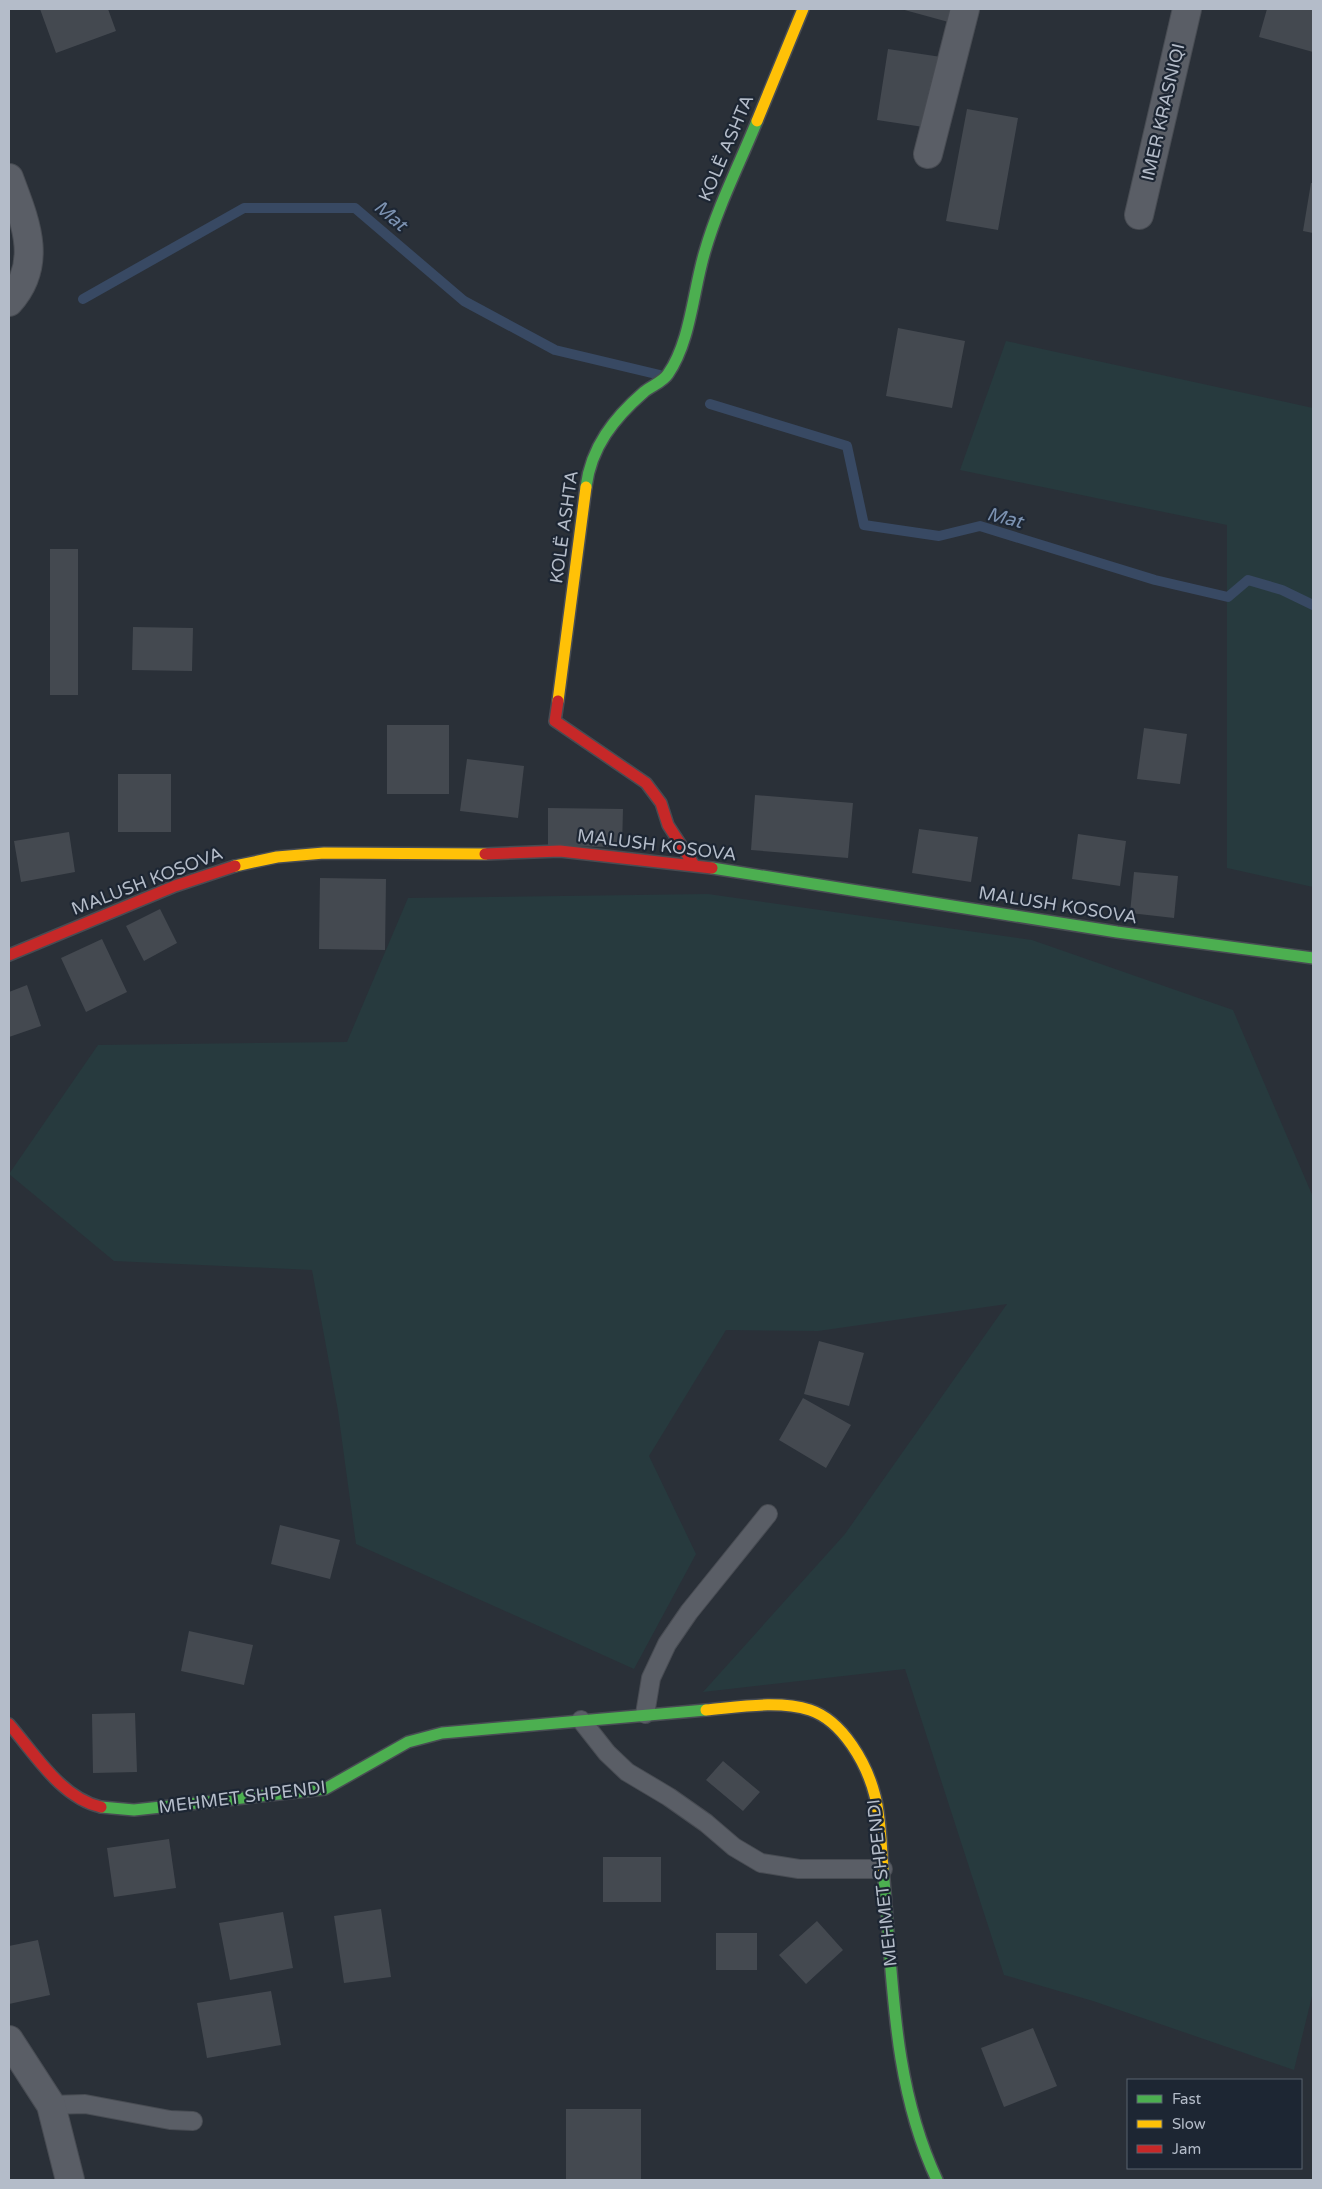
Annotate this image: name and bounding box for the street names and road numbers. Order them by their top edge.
street label: IMER KRASNIQI [1137,41,1189,183]
street label: KOLË ASHTA [694,91,758,205]
street label: KOLË ASHTA [545,469,583,585]
street label: MALUSH KOSOVA [576,824,738,866]
street label: MALUSH KOSOVA [68,842,226,920]
street label: MALUSH KOSOVA [977,882,1139,928]
street label: MEHMET SHPENDI [157,1776,327,1818]
street label: MEHMET SHPENDI [862,1798,902,1968]

